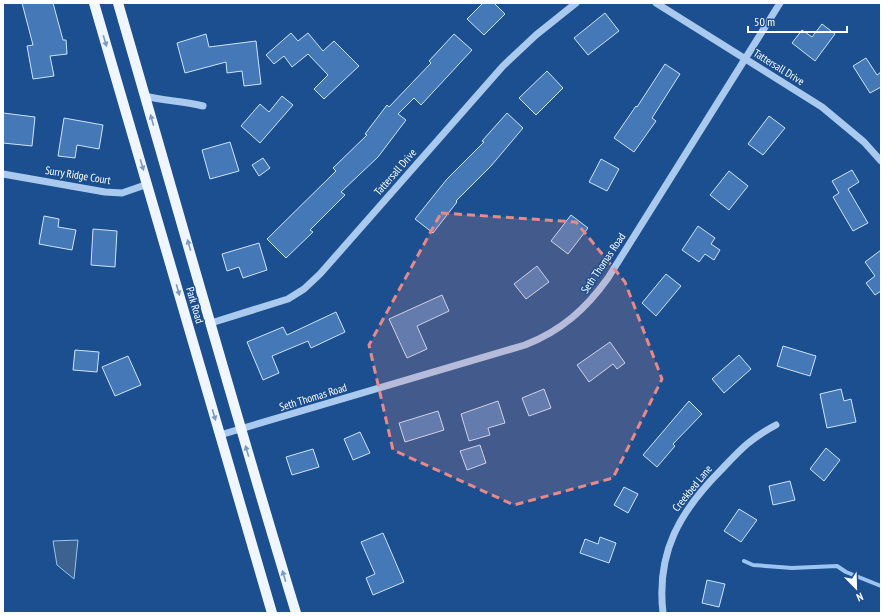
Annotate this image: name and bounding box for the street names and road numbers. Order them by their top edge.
street label: Tattersall Drive [751,46,807,88]
street label: Tattersall Drive [371,145,419,198]
street label: Surry Ridge Court [44,163,112,187]
street label: Seth Thomas Road [578,230,629,296]
street label: Park Road [183,285,207,325]
street label: Seth Thomas Road [277,380,349,414]
street label: Creekbed Lane [669,462,715,514]

